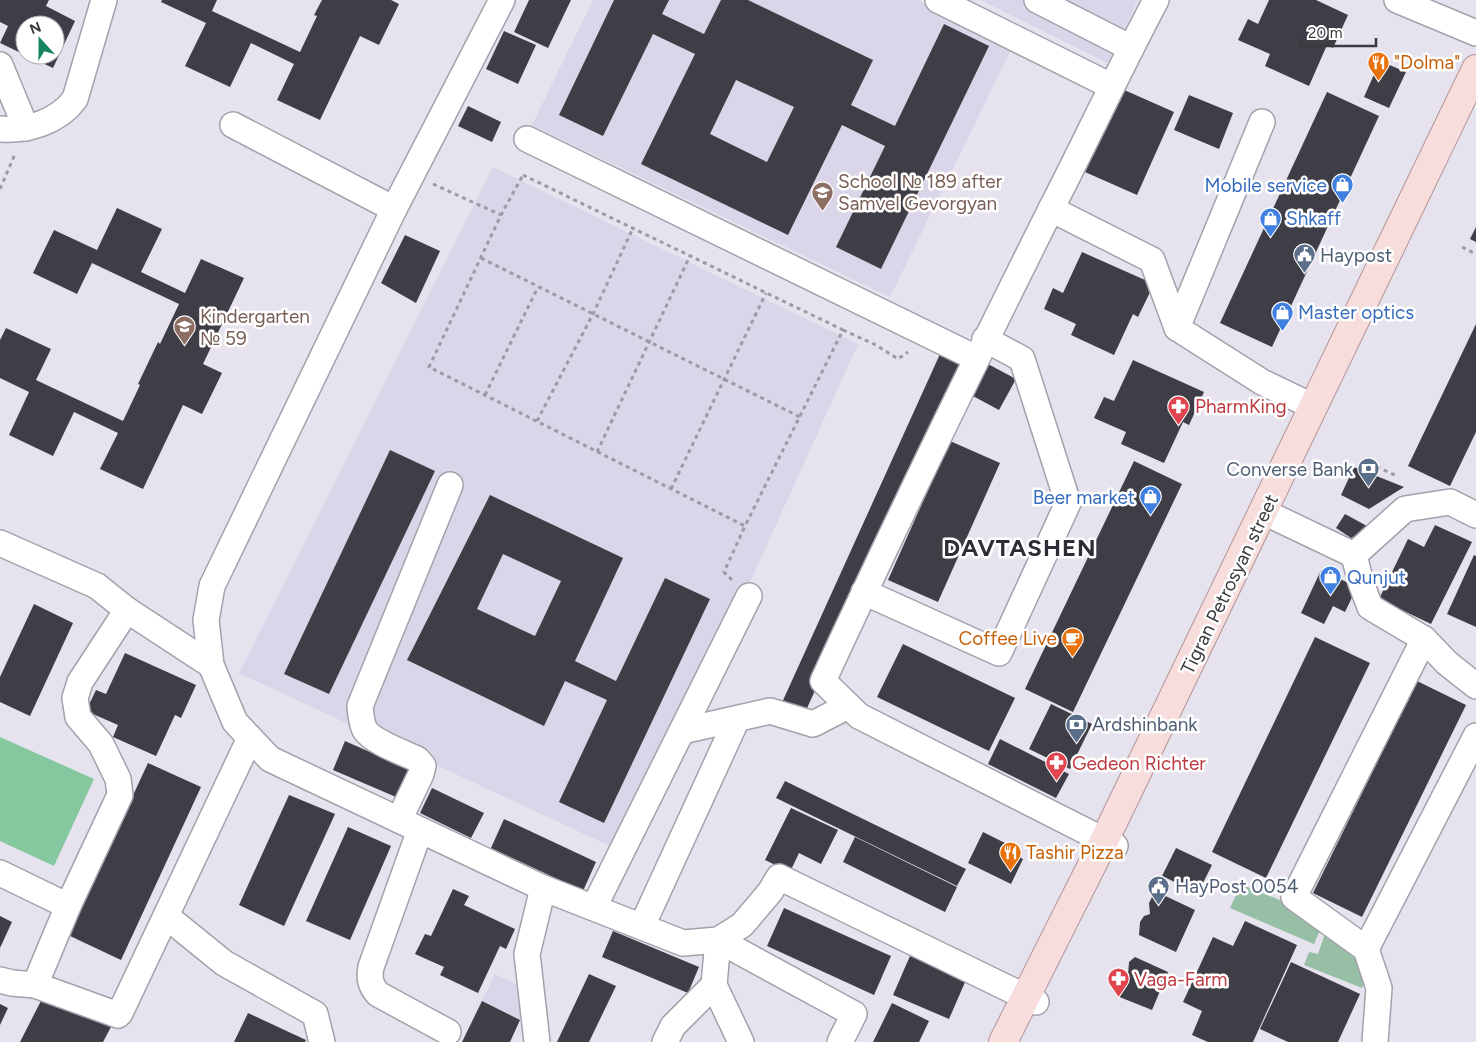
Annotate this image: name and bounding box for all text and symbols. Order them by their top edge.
north arrow [15,15,65,65]
scale bar [1301,15,1376,47]
text: N [27,18,44,38]
text: 20 m [1308,24,1342,42]
restaurant icon: "Dolma" [1366,50,1390,81]
place label: "Dolma" [1394,51,1460,74]
place label: School № 189 after Samvel Gevorgyan [838,170,1003,215]
shop icon: Mobile service [1331,173,1355,204]
place label: Mobile service [1205,174,1327,197]
school or university icon: School № 189 after Samvel Gevorgyan [810,180,834,211]
shop icon: Shkaff [1258,206,1282,237]
place label: Shkaff [1286,207,1341,230]
public building icon: Haypost [1292,243,1316,274]
place label: Haypost [1320,244,1392,267]
shop icon: Master optics [1270,300,1294,331]
place label: Master optics [1298,301,1414,324]
place label: Kindergarten № 59 [200,305,310,350]
school or university icon: Kindergarten № 59 [172,315,196,346]
pharmacy icon: PharmKing [1167,394,1191,425]
place label: PharmKing [1195,395,1287,418]
bank icon: Converse Bank [1357,457,1381,488]
place label: Converse Bank [1226,458,1354,481]
shop icon: Beer market [1139,485,1163,516]
place label: Beer market [1033,486,1135,509]
street label: Tigran Petrosyan street [1176,491,1283,678]
district label: DAVTASHEN [943,533,1097,562]
shop icon: Qunjut [1319,565,1343,596]
place label: Qunjut [1347,566,1406,589]
cafe icon: Coffee Live [1061,626,1085,657]
place label: Coffee Live [959,627,1057,650]
bank icon: Ardshinbank [1064,712,1088,743]
place label: Ardshinbank [1092,713,1198,736]
pharmacy icon: Gedeon Richter [1044,751,1068,782]
place label: Gedeon Richter [1072,752,1206,775]
restaurant icon: Tashir Pizza [998,840,1022,871]
place label: Tashir Pizza [1026,841,1124,864]
public building icon: HayPost 0054 [1147,874,1171,905]
place label: HayPost 0054 [1175,875,1299,898]
pharmacy icon: Vaga-Farm [1106,967,1130,998]
place label: Vaga-Farm [1134,968,1227,991]

